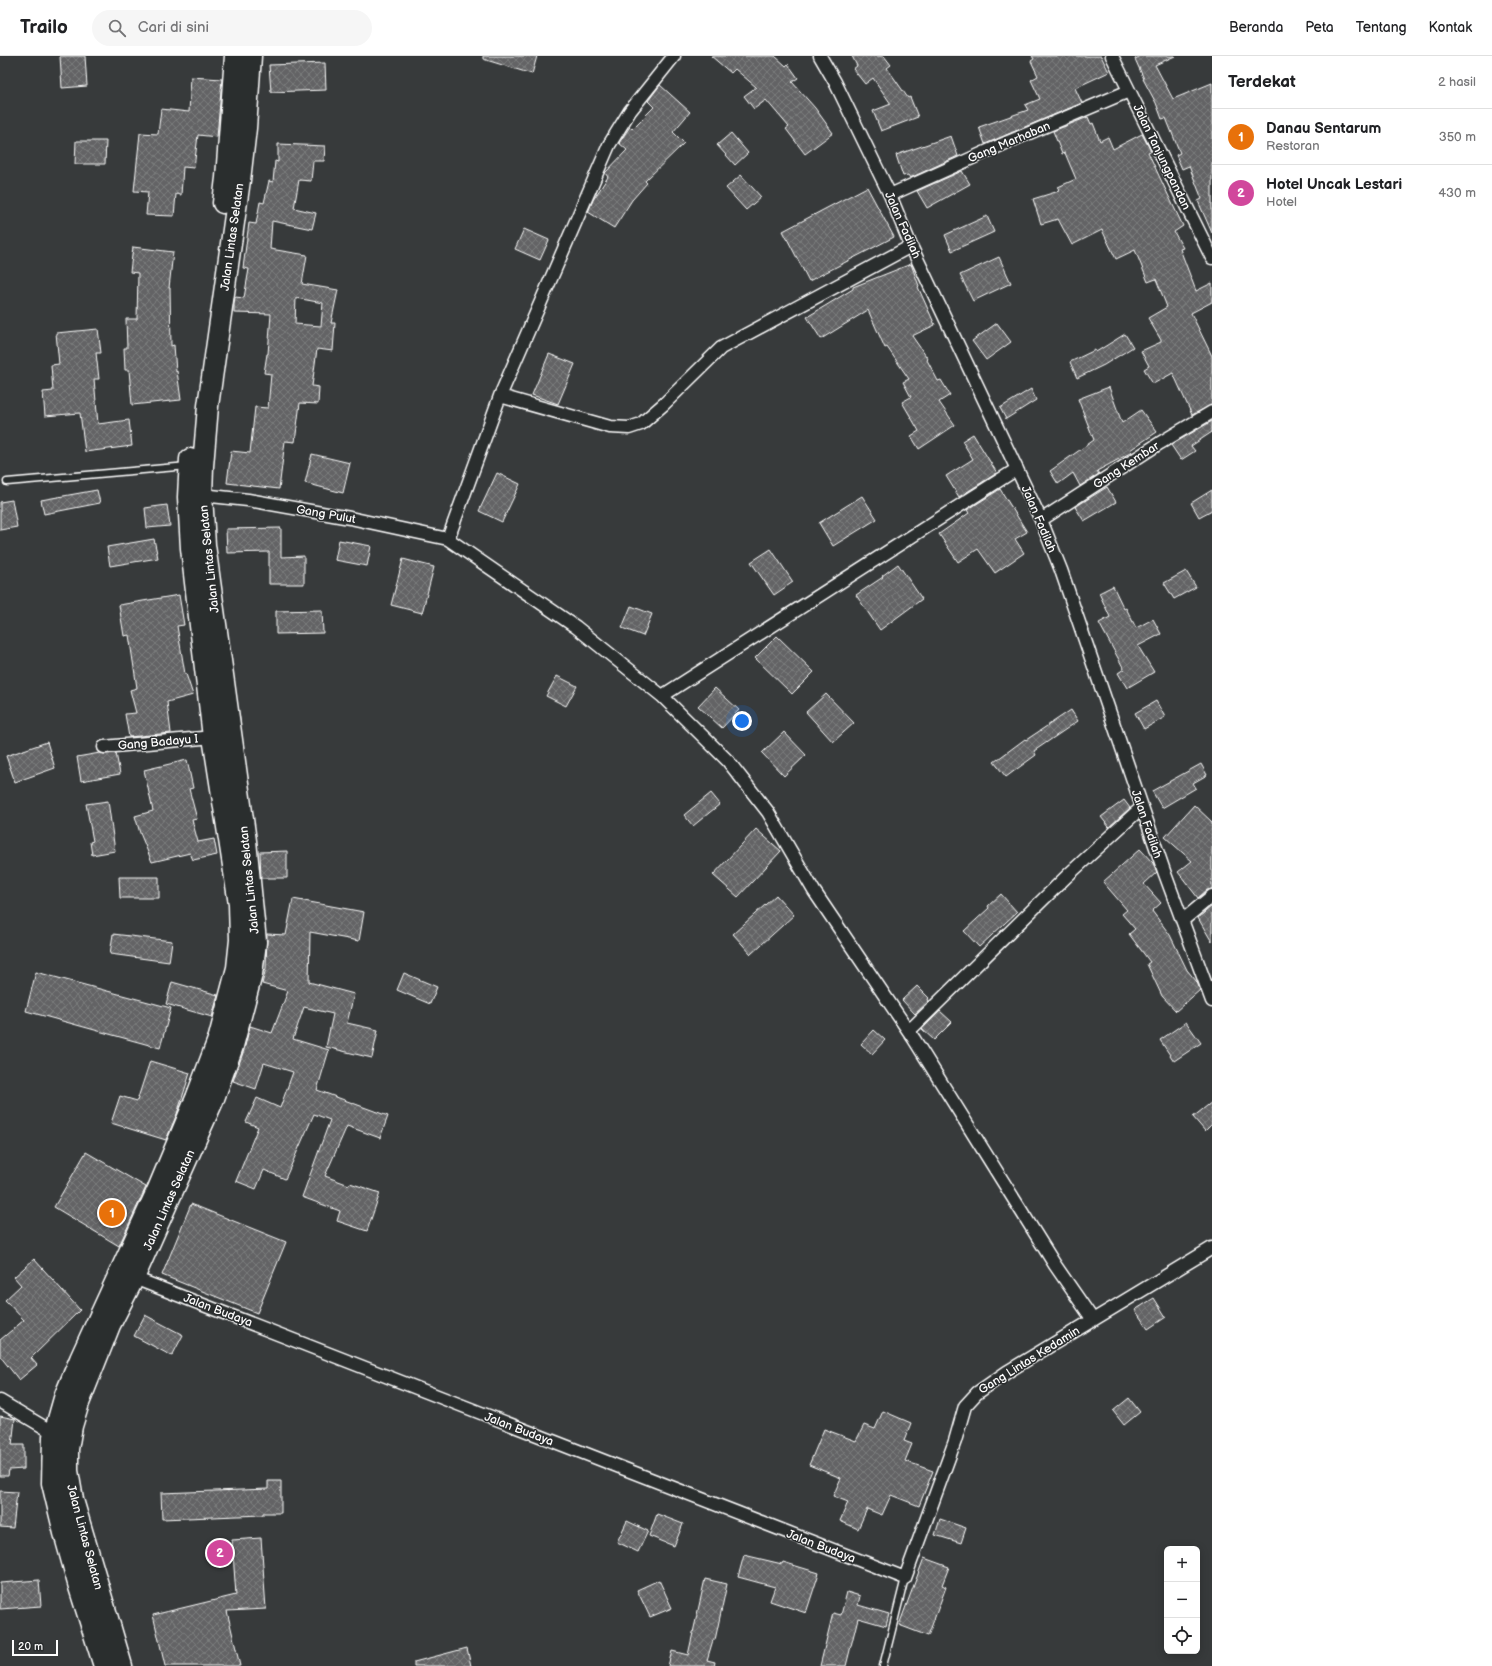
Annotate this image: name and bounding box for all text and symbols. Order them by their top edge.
search box [92,10,372,46]
text: Trailo [20,16,68,39]
icon: search [106,17,128,39]
text: Cari di sini [138,18,209,37]
text: Beranda [1229,19,1283,36]
text: Peta [1305,19,1334,36]
text: Tentang [1356,19,1407,36]
text: Kontak [1429,19,1472,36]
text: Terdekat [1228,72,1296,92]
text: 2 hasil [1438,74,1476,90]
street label: Jalan Tanjungpandan [1129,102,1194,213]
street label: Gang Marhaban [966,118,1053,167]
text: Danau Sentarum [1266,119,1381,138]
text: 1 [1238,129,1244,145]
text: 350 m [1439,129,1476,145]
text: Restoran [1266,138,1320,154]
text: Hotel Uncak Lestari [1266,175,1402,194]
street label: Jalan Lintas Selatan [218,182,247,292]
text: 2 [1237,185,1245,201]
text: 430 m [1438,185,1476,201]
street label: Jalan Fadilah [881,189,924,261]
text: Hotel [1266,194,1297,210]
street label: Gang Kembar [1091,438,1163,492]
street label: Jalan Fadilah [1018,483,1060,555]
street label: Gang Pulut [295,502,357,527]
street label: Jalan Lintas Selatan [196,504,223,614]
your location [732,711,752,731]
street label: Gang Badayu I [117,731,199,753]
street label: Jalan Fadilah [1128,788,1165,861]
street label: Jalan Lintas Selatan [236,825,263,935]
street label: Jalan Lintas Selatan [141,1147,198,1253]
pin: 1 [99,1198,125,1228]
street label: Jalan Budaya [181,1290,255,1331]
street label: Gang Lintas Kedamin [976,1323,1083,1398]
street label: Jalan Budaya [482,1409,556,1450]
street label: Jalan Lintas Selatan [63,1483,106,1592]
street label: Jalan Budaya [784,1526,858,1567]
pin: 2 [207,1538,233,1568]
map controls [1164,1546,1200,1654]
button: + [1164,1546,1200,1582]
button: − [1164,1582,1200,1618]
button: locate [1164,1618,1200,1654]
scale bar [12,1638,58,1657]
text: 20 m [18,1640,43,1653]

